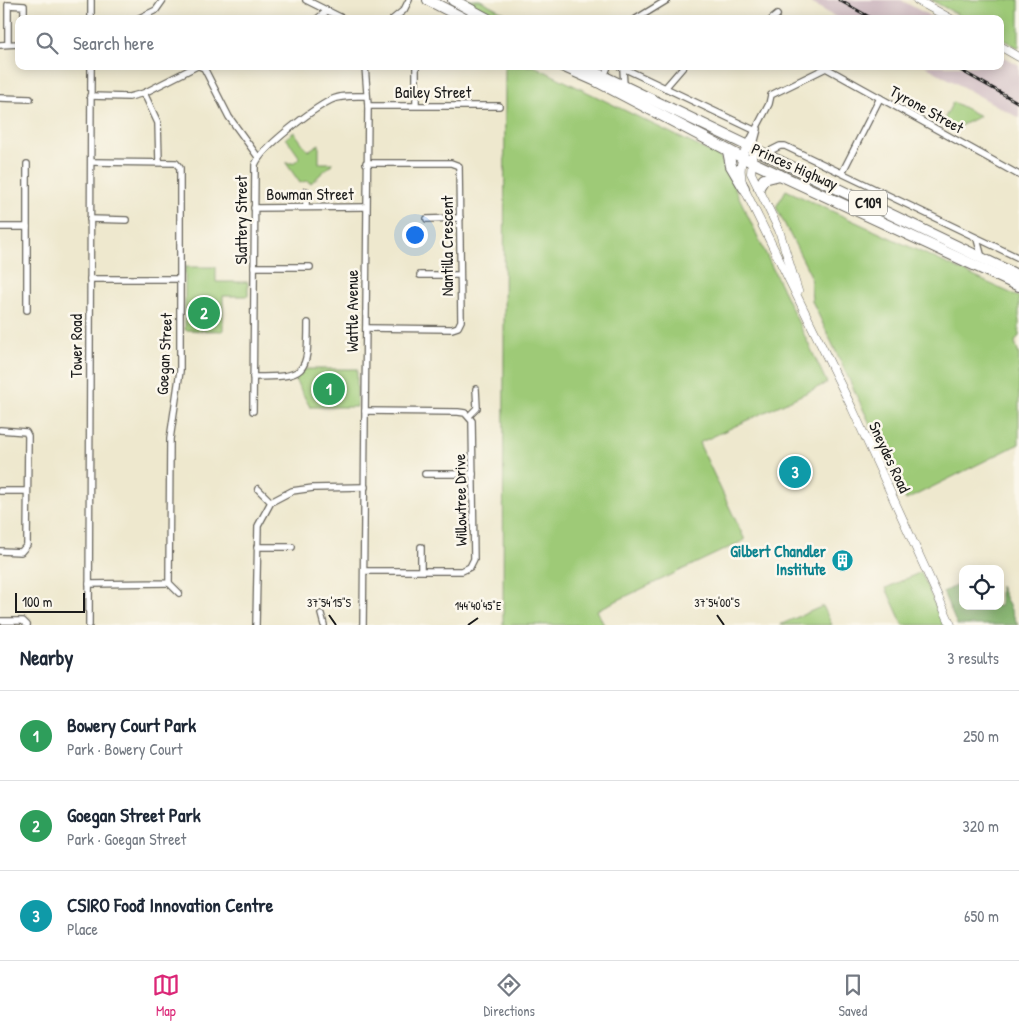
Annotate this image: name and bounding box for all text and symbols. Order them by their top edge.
search box [15,15,1004,70]
icon: search [33,29,61,57]
text: Search here [73,30,154,56]
street label: Tyrone Street [886,80,968,139]
street label: Bailey Street [395,81,472,103]
street label: Princes Highway [748,137,842,195]
street label: Slattery Street [230,175,252,265]
street label: Bowman Street [266,183,354,205]
road number: C109 [849,190,887,216]
street label: Nantilla Crescent [436,195,458,296]
your location [402,222,428,248]
street label: Wattle Avenue [341,269,363,352]
pin: 2 [188,294,220,332]
street label: Goegan Street [151,312,177,396]
street label: Tower Road [65,314,87,378]
pin: 1 [313,370,345,408]
street label: Sneydes Road [864,418,916,496]
street label: Willowtree Drive [448,453,472,546]
pin: 3 [779,453,811,491]
place label: Gilbert Chandler Institute [730,540,827,580]
building icon: Gilbert Chandler Institute [830,548,854,572]
map controls [959,565,1004,610]
button: locate [959,565,1004,610]
scale bar [15,590,85,613]
text: 100 m [22,592,52,611]
text: 37°54'15"S [307,594,352,611]
text: 37°54'00"S [694,594,740,611]
text: 144°40'45"E [455,597,502,614]
text: Nearby [20,643,73,672]
text: 3 results [947,647,999,669]
text: Bowery Court Park [67,712,196,738]
text: 1 [33,725,39,747]
text: 250 m [963,725,999,747]
text: Park · Bowery Court [67,738,183,760]
text: Goegan Street Park [67,802,201,828]
text: 2 [32,815,40,837]
text: 320 m [963,815,999,837]
text: Park · Goegan Street [67,828,186,850]
text: CSIRO Foođ Innovation Centre [67,892,273,918]
text: 3 [32,905,40,927]
text: 650 m [964,905,999,927]
text: Place [67,918,98,940]
tab: Map [152,971,180,1020]
tab: Directions [483,971,535,1020]
tab: Saved [839,971,867,1020]

